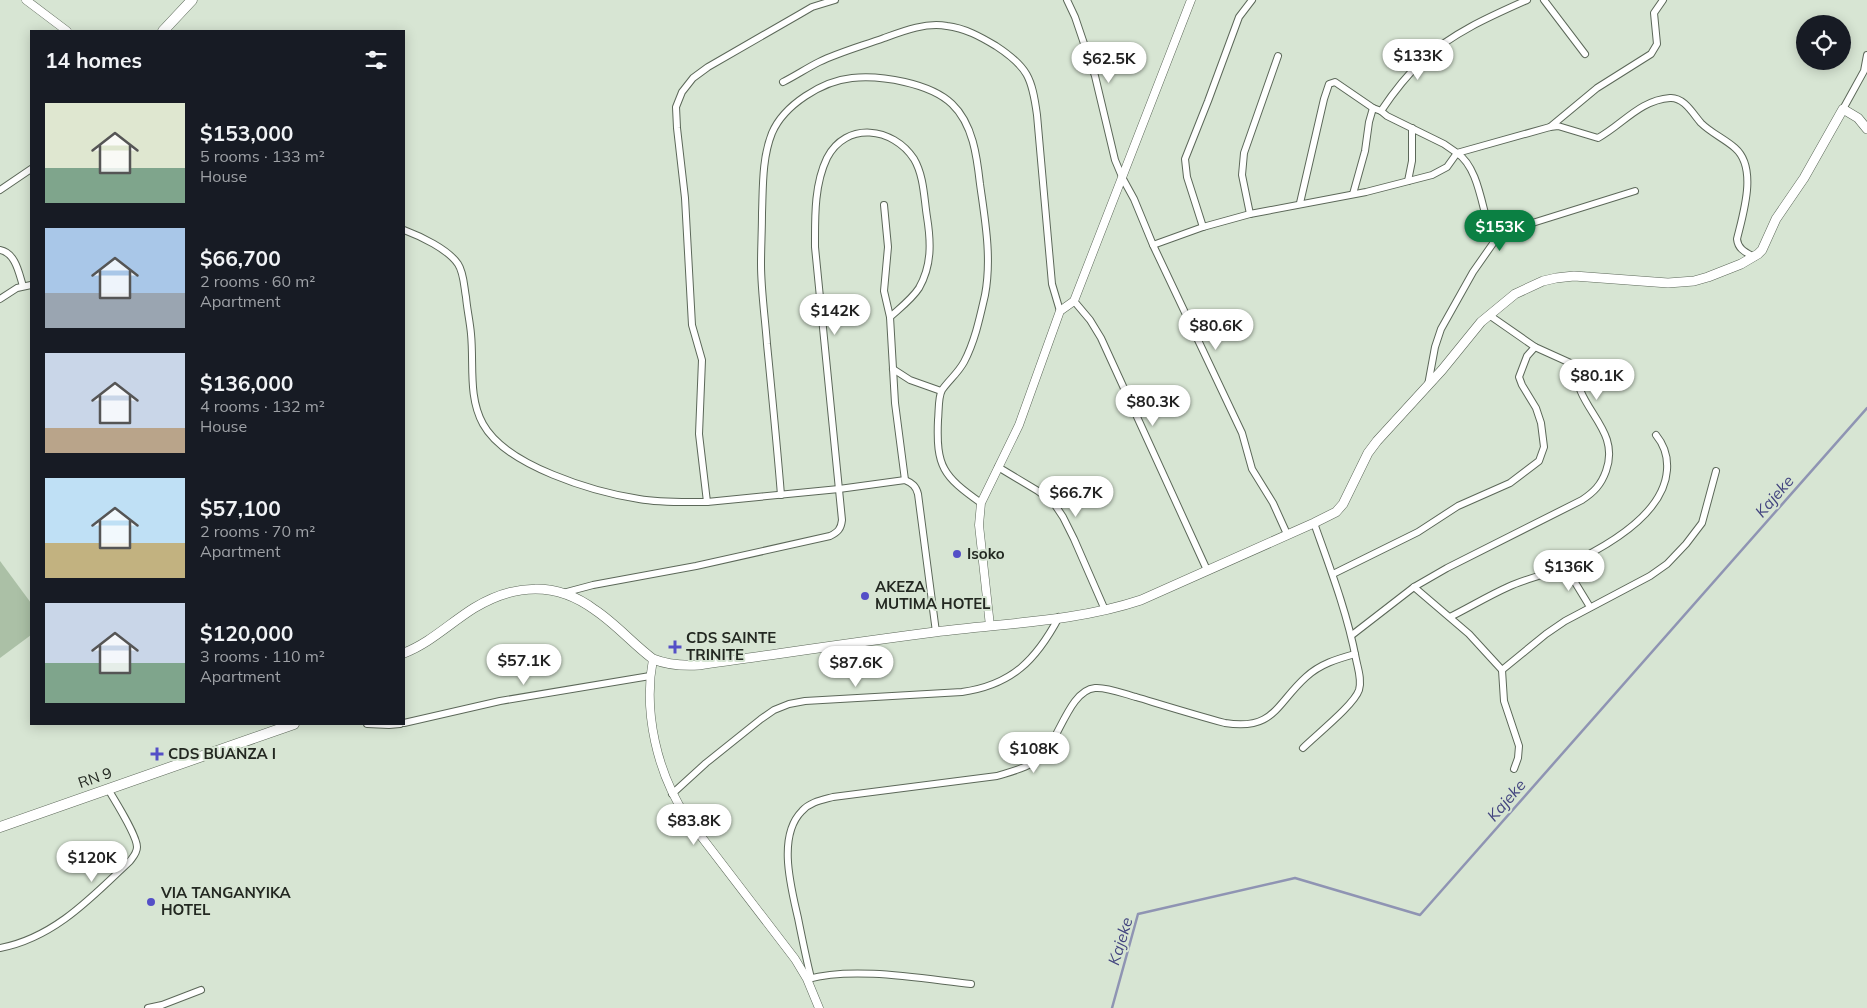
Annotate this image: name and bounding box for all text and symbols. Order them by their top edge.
map controls [1796,15,1851,70]
button: locate [1796,15,1851,70]
pin: $133K [1383,38,1453,81]
pin: $62.5K [1068,42,1150,84]
text: $133K [1393,45,1443,65]
icon: filters [362,46,390,74]
text: 14 homes [45,47,142,73]
text: $62.5K [1082,48,1136,68]
text: $153,000 [200,120,293,146]
icon: home [85,123,145,183]
text: 5 rooms · 133 m² [200,146,325,166]
text: House [200,166,247,186]
pin: $153K [1465,210,1535,252]
text: $153K [1475,216,1525,236]
text: $66,700 [200,245,281,271]
icon: home [85,248,145,308]
text: 2 rooms · 60 m² [200,271,315,291]
text: Apartment [200,291,281,311]
pin: $142K [800,294,870,336]
text: $142K [810,300,860,320]
pin: $80.6K [1175,308,1257,351]
text: $80.6K [1189,315,1243,335]
pin: $80.1K [1556,358,1638,401]
text: $80.1K [1570,365,1624,385]
text: $136,000 [200,370,293,396]
icon: home [85,373,145,433]
pin: $80.3K [1112,384,1194,427]
text: $80.3K [1126,391,1180,411]
text: 4 rooms · 132 m² [200,396,325,416]
text: House [200,416,247,436]
water label: Kajeke [1750,471,1798,521]
pin: $66.7K [1035,476,1117,518]
text: $66.7K [1049,482,1103,502]
text: $57,100 [200,495,281,521]
icon: home [85,498,145,558]
text: 2 rooms · 70 m² [200,521,315,541]
text: Apartment [200,541,281,561]
place label: Isoko [967,544,1005,563]
marker: Isoko [951,548,963,560]
pin: $136K [1534,550,1604,592]
text: $136K [1544,556,1594,576]
place label: AKEZA MUTIMA HOTEL [875,577,991,613]
marker: AKEZA MUTIMA HOTEL [859,590,871,602]
text: $120,000 [200,620,293,646]
icon: home [85,623,145,683]
place label: CDS SAINTE TRINITE [686,628,776,664]
marker: CDS SAINTE TRINITE [668,640,682,654]
pin: $57.1K [483,644,565,686]
text: 3 rooms · 110 m² [200,646,325,666]
pin: $87.6K [815,646,897,688]
text: $57.1K [497,650,551,670]
text: $87.6K [829,652,883,672]
text: Apartment [200,666,281,686]
pin: $108K [999,732,1069,774]
text: $108K [1009,738,1059,758]
place label: CDS BUANZA I [168,744,276,763]
marker: CDS BUANZA I [150,747,164,761]
street label: RN 9 [75,763,114,792]
water label: Kajeke [1482,775,1530,825]
pin: $83.8K [653,804,735,846]
text: $83.8K [667,810,721,830]
pin: $120K [57,840,127,883]
text: $120K [67,847,117,867]
place label: VIA TANGANYIKA HOTEL [160,883,292,919]
marker: VIA TANGANYIKA HOTEL [145,896,157,908]
water label: Kajeke [1103,914,1137,967]

